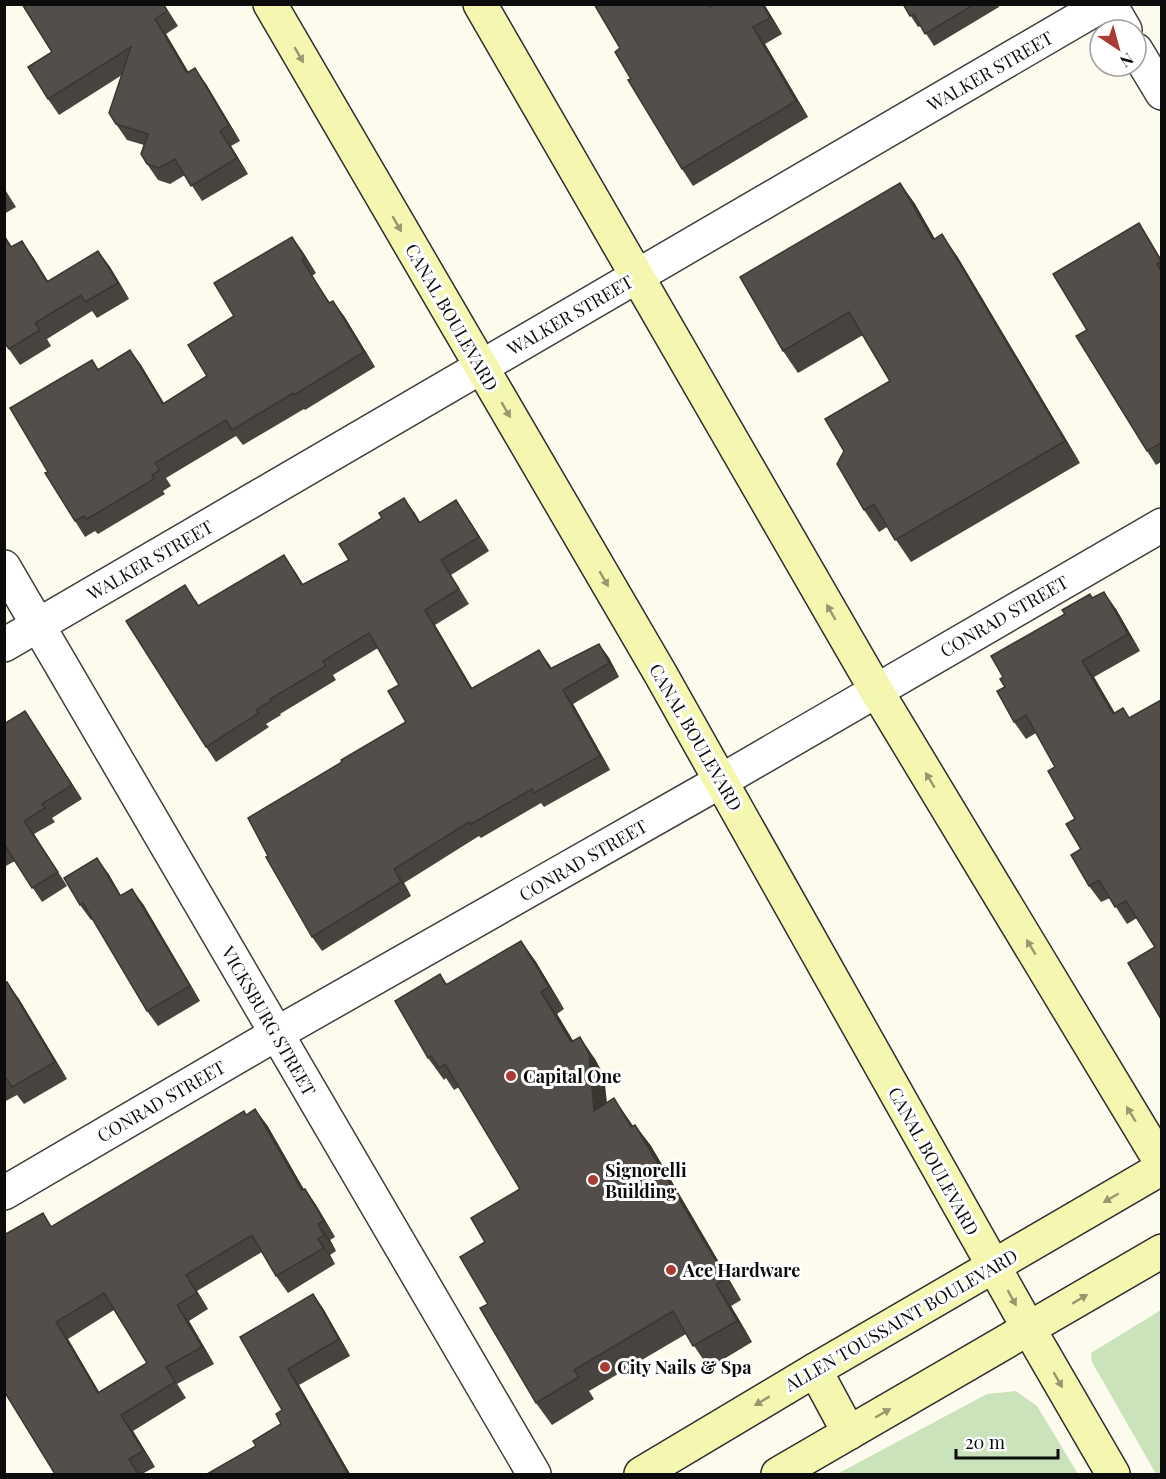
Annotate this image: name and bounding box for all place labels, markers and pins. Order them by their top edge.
place label: Capital One [523,1064,621,1088]
marker: Capital One [504,1069,518,1083]
place label: Signorelli Building [605,1158,687,1203]
marker: Signorelli Building [586,1173,600,1187]
place label: Ace Hardware [682,1258,800,1282]
marker: Ace Hardware [664,1263,678,1277]
place label: City Nails & Spa [617,1355,752,1379]
marker: City Nails & Spa [598,1360,612,1374]

